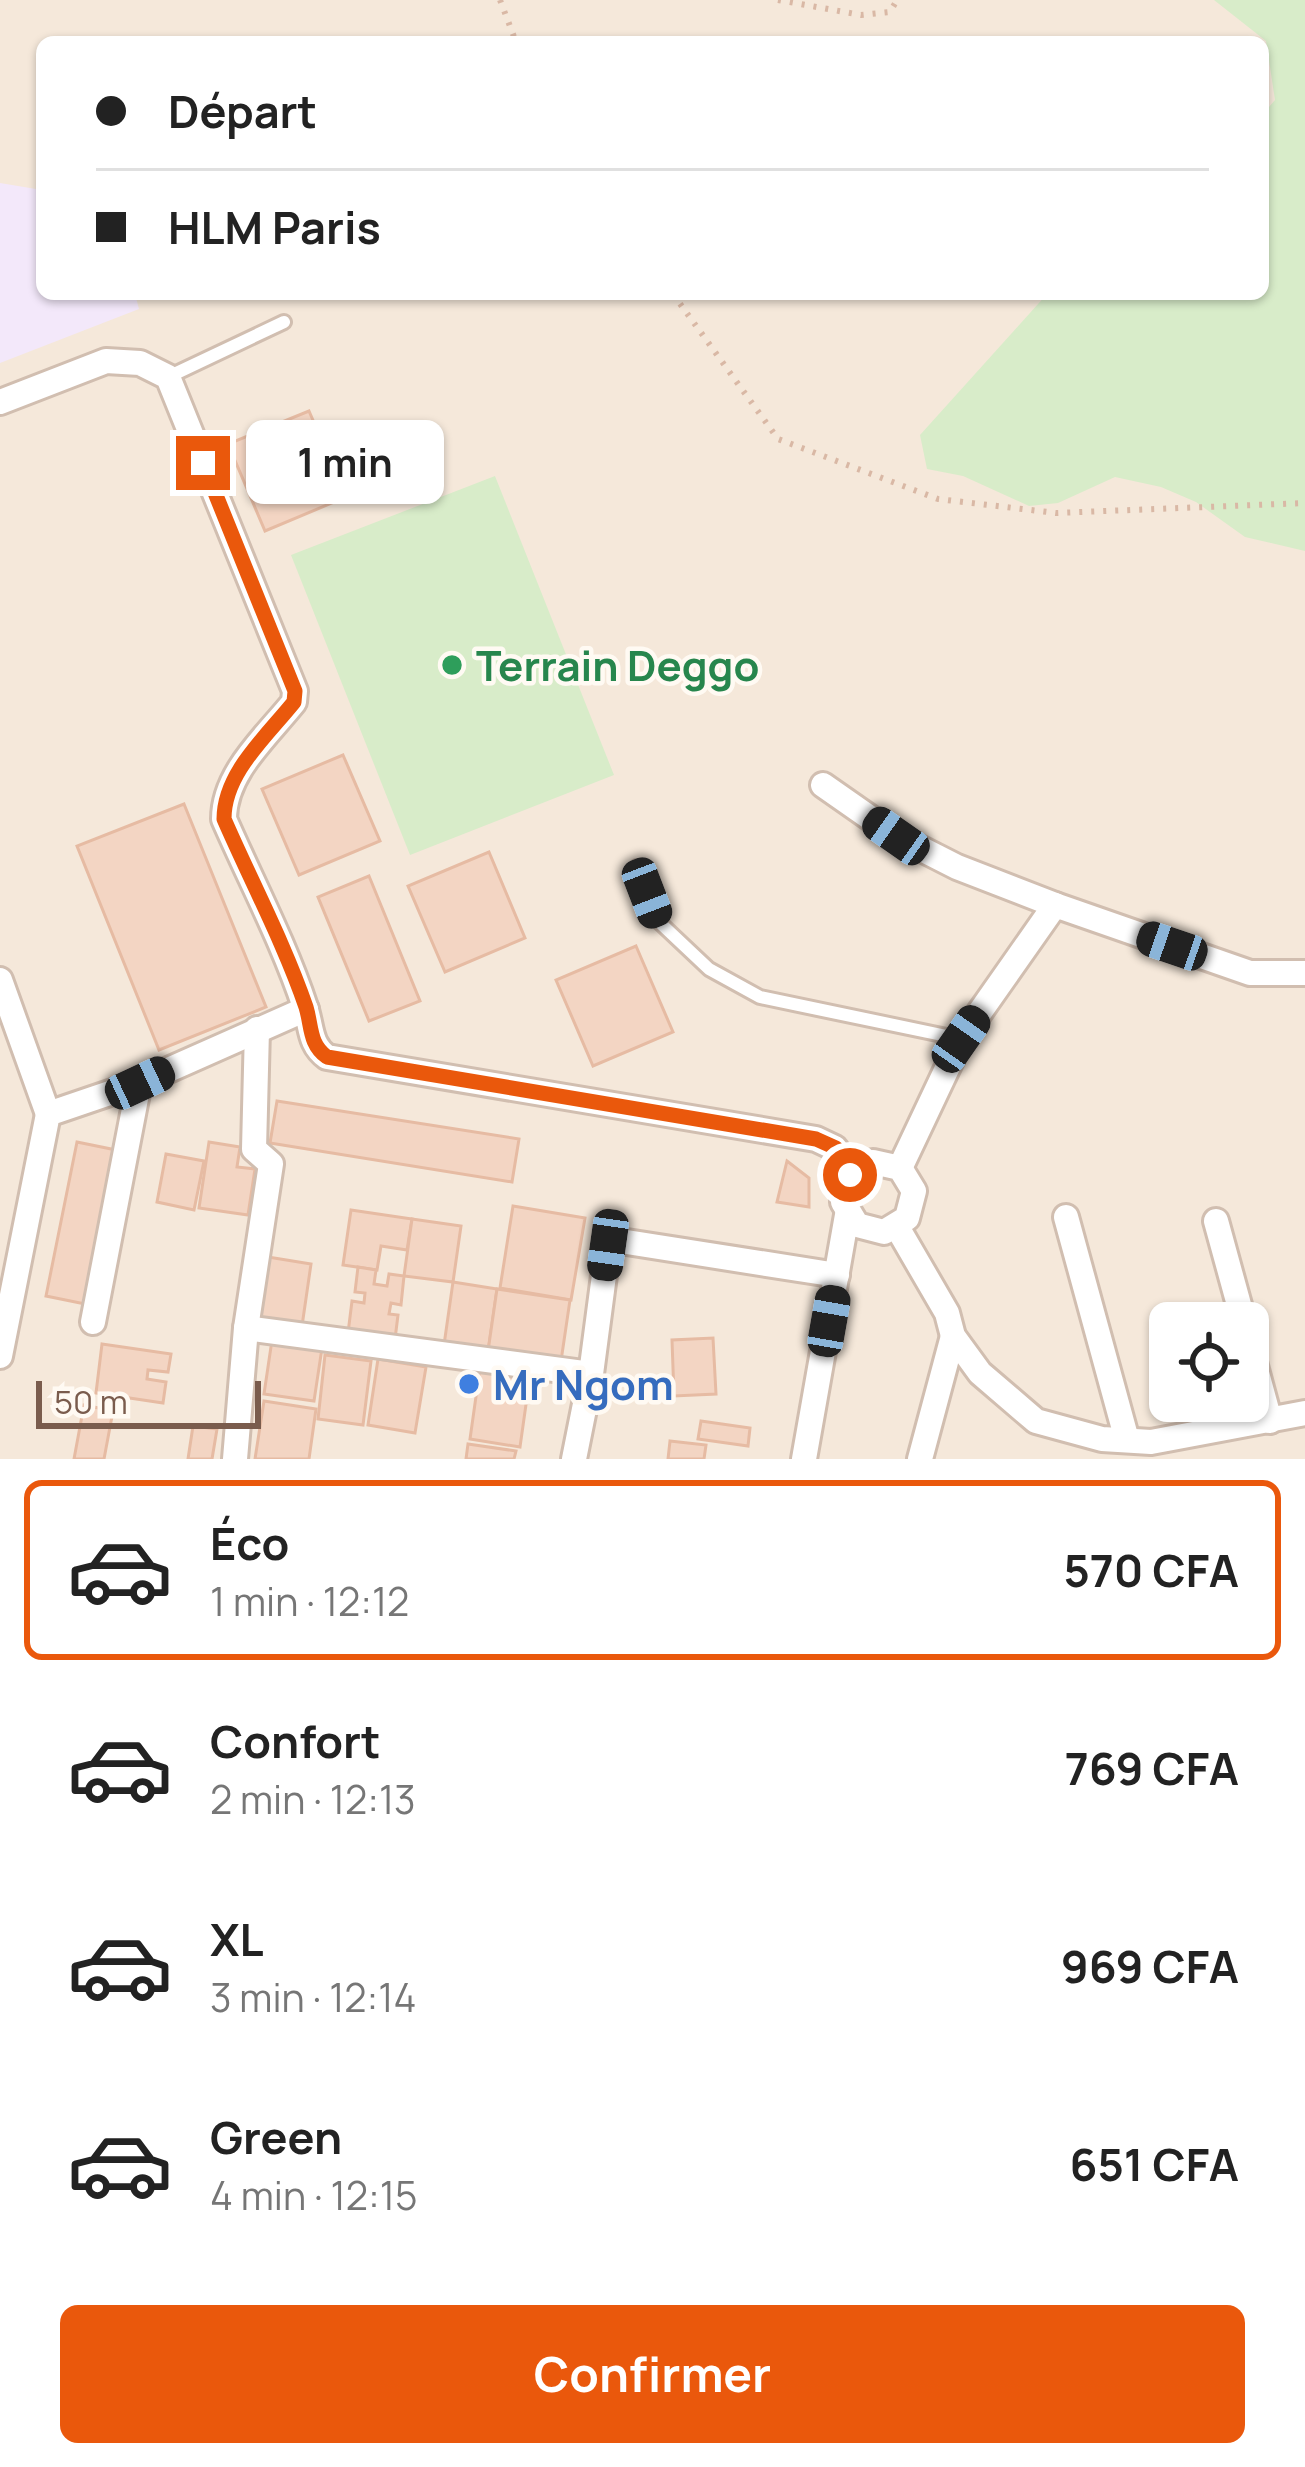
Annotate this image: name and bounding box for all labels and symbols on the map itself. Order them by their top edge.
callout: 1 min [245,421,443,505]
route end [176,436,230,490]
place label: Terrain Deggo [476,636,759,694]
marker: Terrain Deggo [439,652,465,678]
car [856,801,936,871]
car [617,853,677,933]
car [1132,917,1212,975]
car [926,999,996,1079]
car [100,1051,180,1115]
route start [823,1148,877,1202]
car [585,1207,631,1283]
car [805,1282,853,1360]
place label: Mr Ngom [493,1355,674,1413]
marker: Mr Ngom [456,1371,482,1397]
scale bar [36,1375,261,1428]

